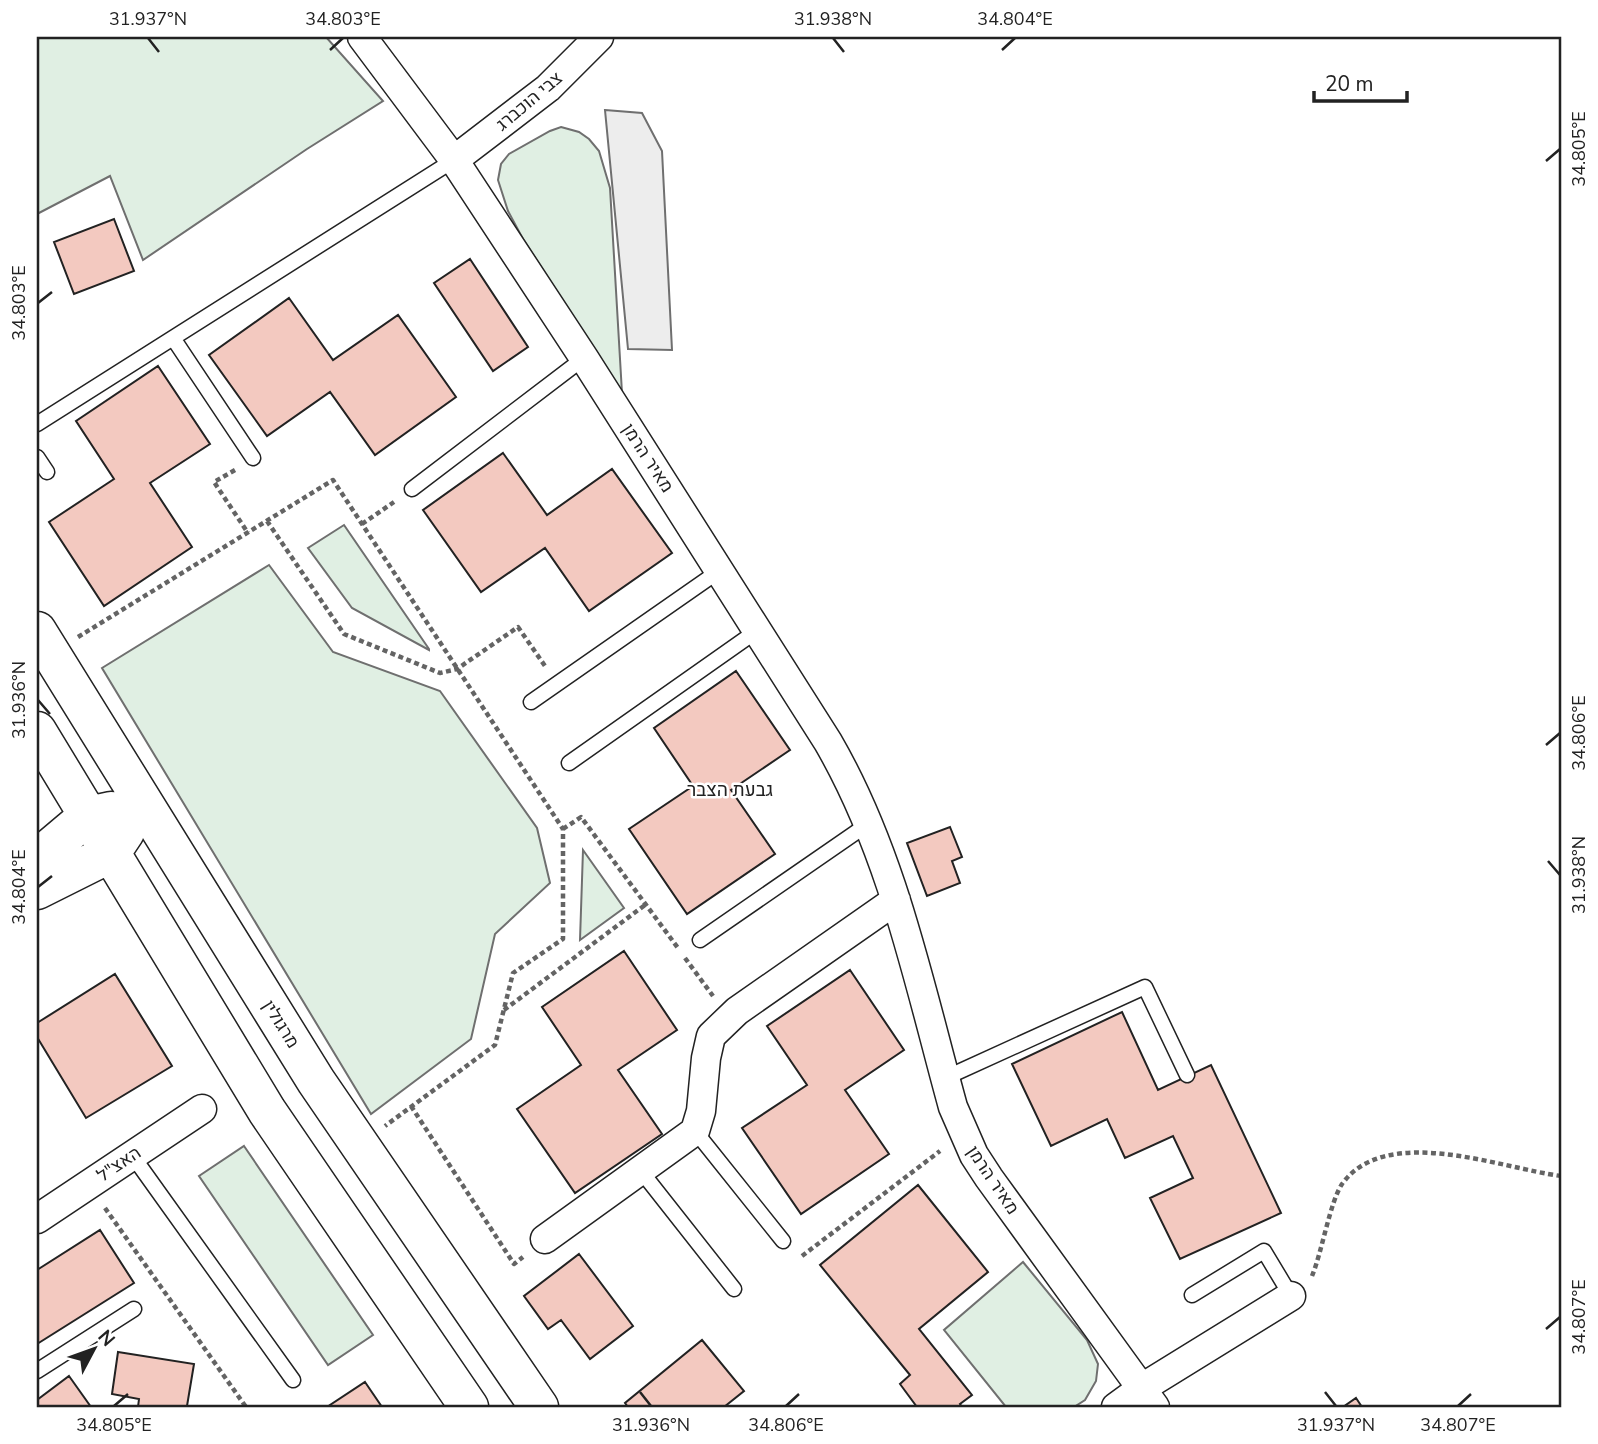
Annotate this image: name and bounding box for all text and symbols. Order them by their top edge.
text: 31.937°N [109,7,187,31]
text: 34.803°E [305,7,381,31]
text: 31.938°N [794,7,872,31]
text: 34.804°E [977,7,1053,31]
scale bar [1314,60,1407,104]
street label: צבי הוכברג [491,66,568,136]
text: 20 m [1325,70,1374,98]
text: 34.805°E [1567,111,1591,187]
text: 34.803°E [7,265,31,341]
street label: מאיר הרמן [617,419,679,497]
text: 31.936°N [7,661,31,739]
text: 34.806°E [1567,695,1591,771]
district label: גבעת הצבר [687,777,773,803]
text: 31.938°N [1567,836,1591,914]
text: 34.804°E [7,849,31,925]
street label: מרגולין [257,995,305,1053]
street label: האצ"ל [92,1141,146,1187]
street label: מאיר הרמן [961,1141,1025,1219]
text: 34.807°E [1567,1279,1591,1355]
north arrow [60,1314,130,1384]
text: N [92,1325,121,1352]
text: 34.805°E [76,1413,152,1437]
text: 31.936°N [612,1413,690,1437]
text: 34.806°E [748,1413,824,1437]
text: 31.937°N [1297,1413,1375,1437]
text: 34.807°E [1420,1413,1496,1437]

